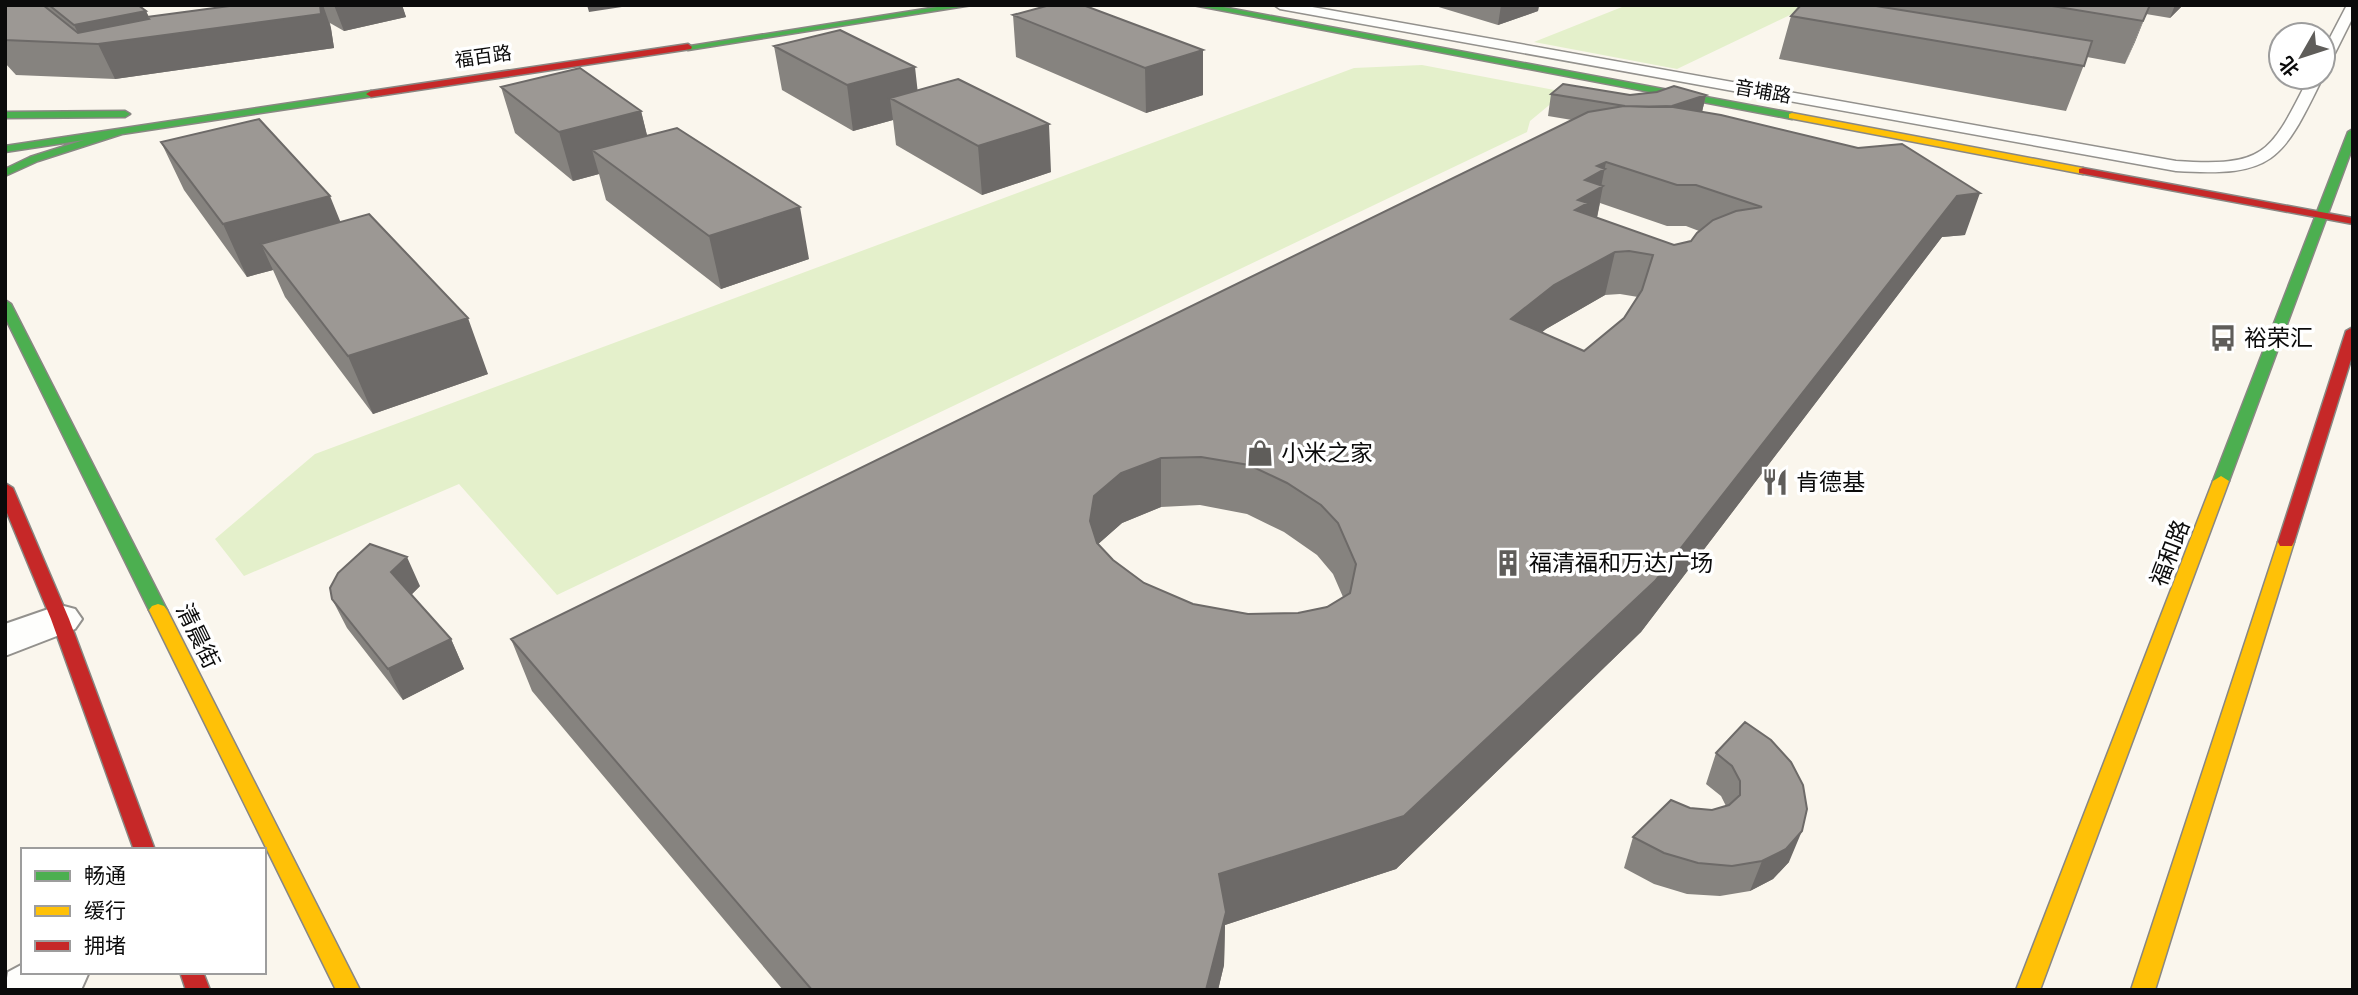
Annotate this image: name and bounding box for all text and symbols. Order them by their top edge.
north arrow [2267,21,2337,91]
street label: 福百路 [453,39,513,73]
text: 北 [2273,51,2305,82]
street label: 音埔路 [1733,73,1793,109]
place label: 裕荣汇 [2244,322,2313,354]
bus stop icon: 裕荣汇 [2208,323,2238,353]
place label: 小米之家 [1281,437,1373,469]
shop icon: 小米之家 [1245,438,1275,468]
place label: 肯德基 [1796,466,1865,498]
restaurant icon: 肯德基 [1760,467,1790,497]
street label: 福和路 [2143,515,2197,591]
place label: 福清福和万达广场 [1529,547,1713,579]
building icon: 福清福和万达广场 [1493,548,1523,578]
street label: 清晨街 [168,598,228,674]
legend [21,848,266,974]
text: 畅通 [84,861,126,890]
text: 缓行 [84,896,126,925]
text: 拥堵 [84,931,126,960]

